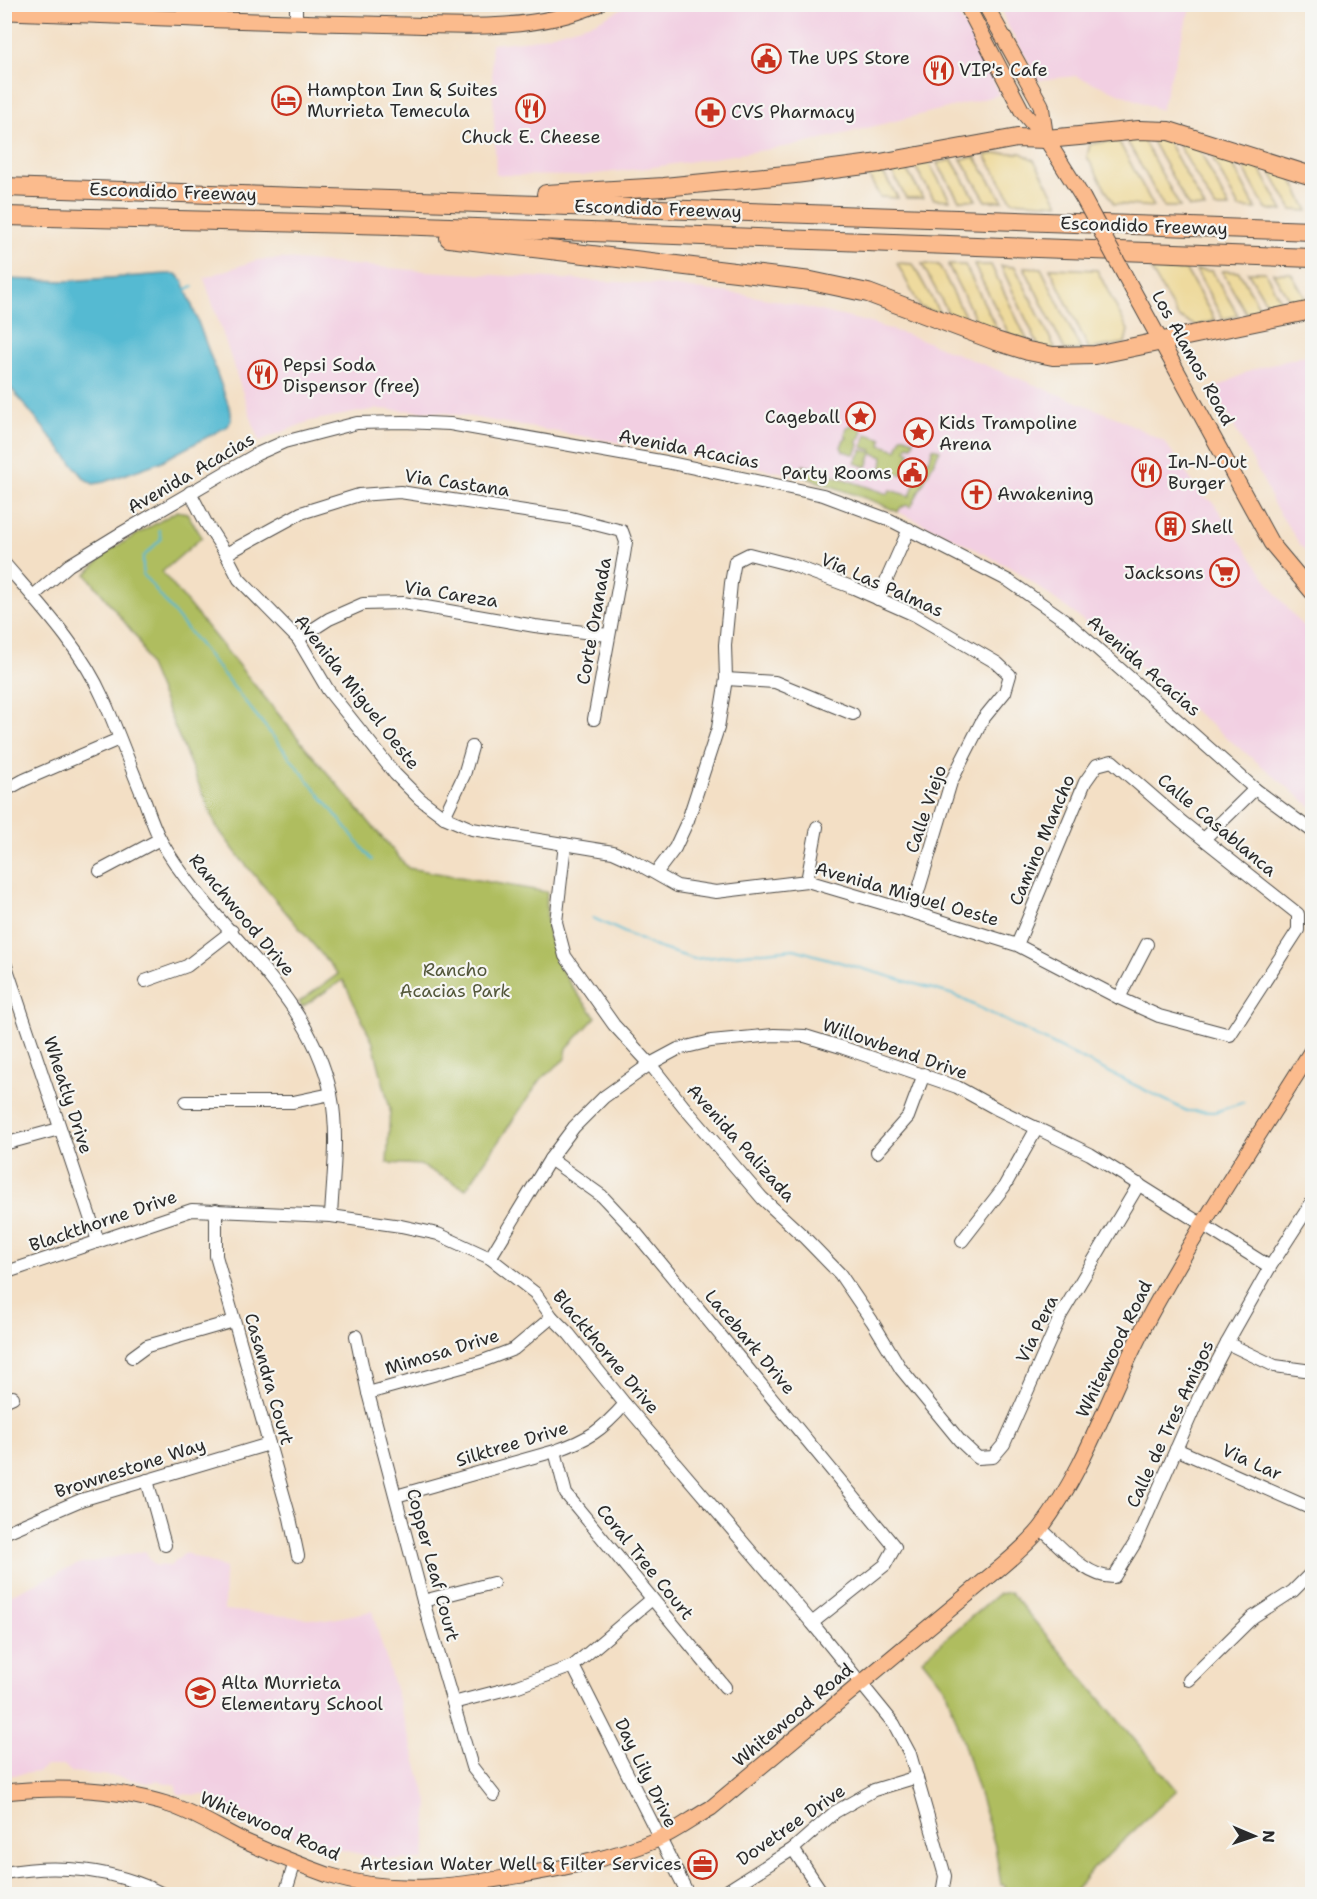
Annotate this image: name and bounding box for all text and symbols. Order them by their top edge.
public building icon: The UPS Store [751,42,783,74]
place label: The UPS Store [788,46,910,70]
restaurant icon: VIP's Cafe [922,54,954,86]
place label: VIP's Cafe [959,58,1048,82]
place label: Hampton Inn & Suites Murrieta Temecula [307,78,498,123]
hotel icon: Hampton Inn & Suites Murrieta Temecula [270,84,302,116]
restaurant icon: Chuck E. Cheese [515,92,547,124]
pharmacy icon: CVS Pharmacy [694,96,726,128]
place label: CVS Pharmacy [731,100,855,124]
place label: Chuck E. Cheese [461,125,601,149]
street label: Escondido Freeway [89,177,257,207]
street label: Escondido Freeway [574,194,742,224]
street label: Escondido Freeway [1060,211,1228,241]
street label: Los Alamos Road [1146,286,1240,430]
place label: Pepsi Soda Dispensor (free) [283,353,420,398]
restaurant icon: Pepsi Soda Dispensor (free) [246,359,278,391]
place icon: Cageball [845,401,877,433]
place label: Cageball [765,405,841,429]
place label: Kids Trampoline Arena [939,411,1077,456]
place icon: Kids Trampoline Arena [902,417,934,449]
street label: Avenida Acacias [616,424,762,474]
street label: Avenida Acacias [123,427,259,519]
place label: In-N-Out Burger [1168,450,1248,495]
restaurant icon: In-N-Out Burger [1131,456,1163,488]
public building icon: Party Rooms [897,457,929,489]
place label: Party Rooms [782,461,892,485]
street label: Via Castana [403,464,511,502]
church icon: Awakening [960,478,992,510]
place label: Awakening [997,482,1094,506]
building icon: Shell [1154,511,1186,543]
place label: Shell [1191,515,1233,539]
street label: Via Las Palmas [817,547,947,623]
street label: Corte Oranada [571,555,617,687]
supermarket icon: Jacksons [1209,557,1241,589]
place label: Jacksons [1124,561,1204,585]
street label: Via Careza [402,575,500,613]
street label: Avenida Miguel Oeste [289,610,425,774]
street label: Avenida Acacias [1082,610,1206,722]
street label: Calle Viejo [900,762,952,856]
street label: Calle Casablanca [1152,768,1282,882]
street label: Camino Mancho [1004,771,1080,909]
street label: Ranchwood Drive [184,849,300,981]
street label: Avenida Miguel Oeste [812,856,1002,932]
park label: Rancho Acacias Park [399,958,511,1003]
street label: Willowbend Drive [819,1013,971,1085]
street label: Wheatly Drive [38,1033,98,1157]
street label: Avenida Palizada [681,1079,801,1207]
street label: Blackthorne Drive [26,1184,180,1258]
street label: Whitewood Road [1070,1276,1158,1422]
street label: Blackthorne Drive [547,1285,665,1419]
street label: Lacebark Drive [699,1285,801,1399]
street label: Via Pera [1010,1291,1064,1367]
street label: Casandra Court [239,1310,299,1448]
street label: Mimosa Drive [382,1323,502,1381]
street label: Calle de Tres Amigos [1121,1336,1219,1512]
street label: Silktree Drive [453,1416,571,1472]
street label: Brownestone Way [52,1432,208,1504]
street label: Via Lar [1218,1438,1286,1486]
street label: Copper Leaf Court [401,1486,465,1644]
street label: Coral Tree Court [591,1499,699,1625]
street label: Whitewood Road [728,1658,858,1772]
place label: Alta Murrieta Elementary School [221,1671,384,1716]
school or university icon: Alta Murrieta Elementary School [184,1677,216,1709]
street label: Day Lily Drive [609,1714,683,1832]
street label: Dovetree Drive [732,1779,850,1871]
street label: Whitewood Road [196,1786,344,1866]
north arrow [1224,1806,1284,1866]
text: N [1258,1830,1279,1843]
office icon: Artesian Water Well & Filter Services [687,1848,719,1880]
place label: Artesian Water Well & Filter Services [360,1852,682,1876]

